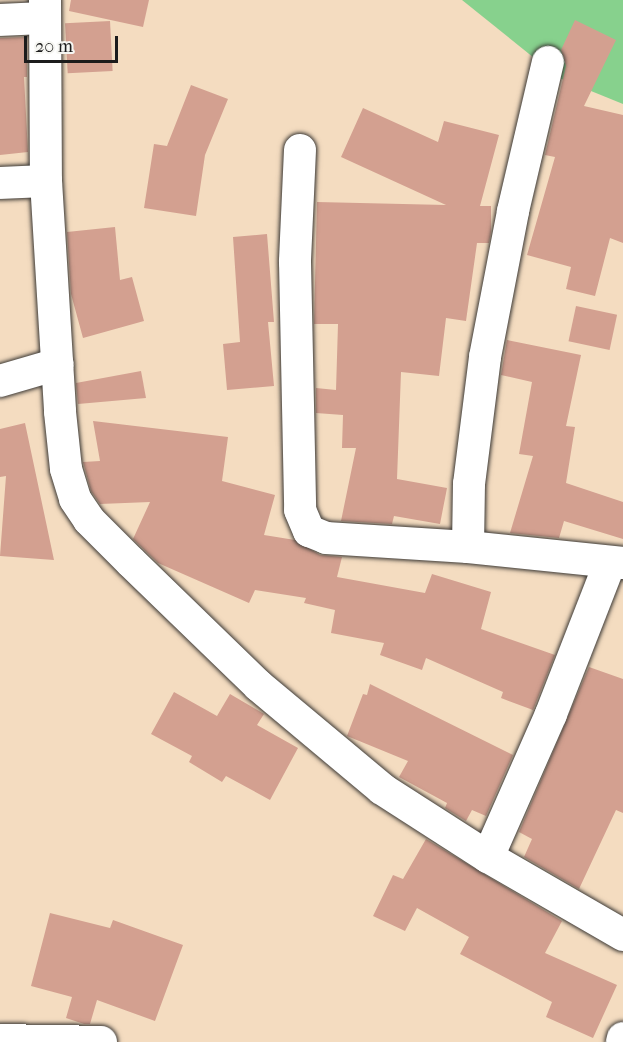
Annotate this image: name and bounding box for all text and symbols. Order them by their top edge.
scale bar [27,24,122,62]
text: 20 m [35,36,73,57]

